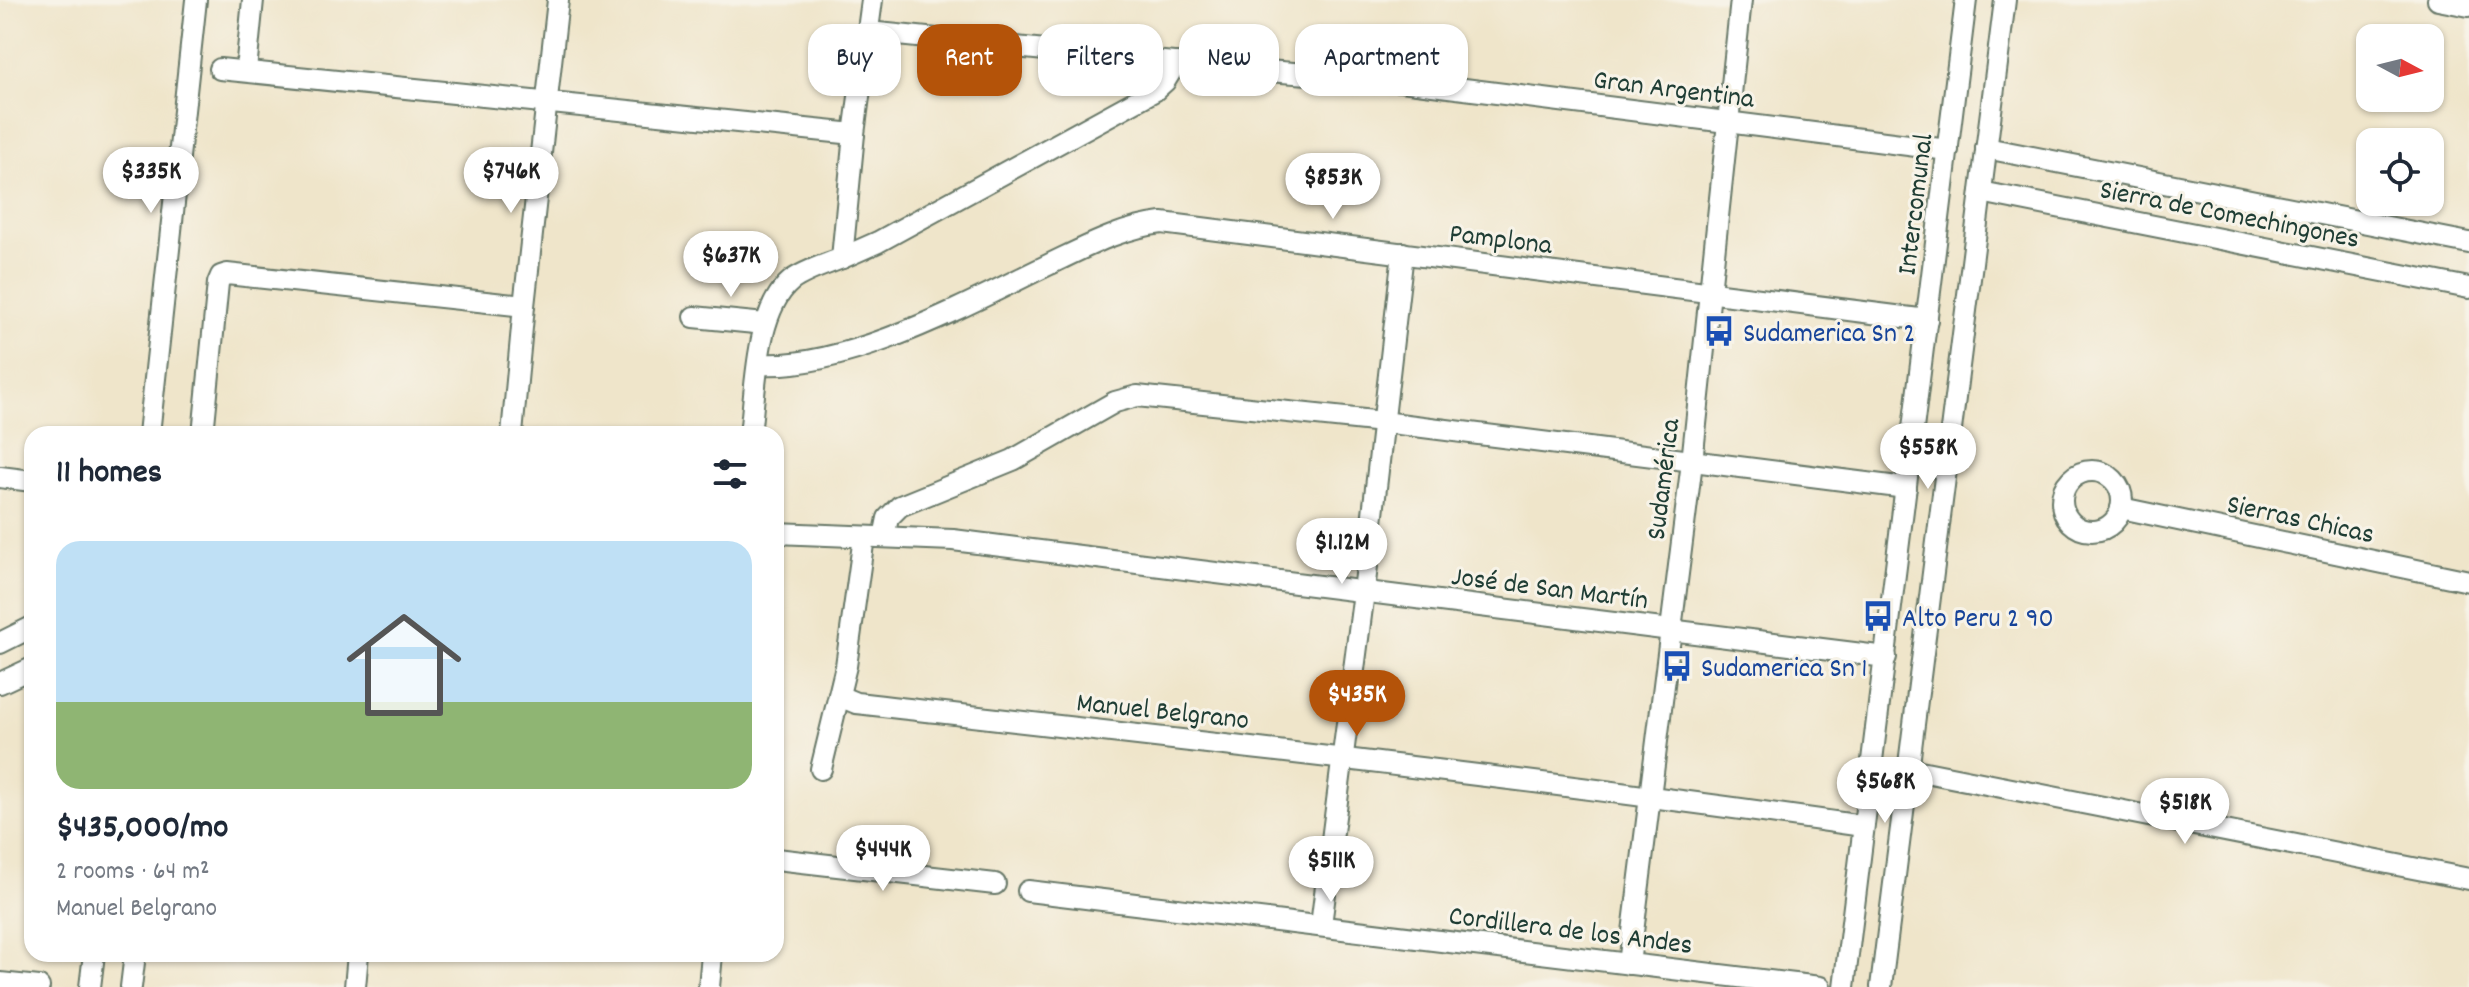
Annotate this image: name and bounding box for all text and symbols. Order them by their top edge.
chip: Buy [808,24,901,96]
chip: Rent [917,24,1022,96]
chip: Filters [1038,24,1163,96]
chip: New [1179,24,1279,96]
chip: Apartment [1295,24,1468,96]
north arrow [2356,24,2444,112]
map controls [2356,24,2444,216]
street label: Gran Argentina [1591,62,1757,122]
button: locate [2356,128,2444,216]
street label: Intercomunal [1889,131,1947,278]
pin: $335K [95,147,207,215]
pin: $746K [455,147,567,215]
pin: $853K [1277,153,1389,221]
text: $335K [121,154,181,191]
text: $746K [482,154,540,191]
text: $853K [1303,160,1363,197]
street label: Sierra de Comechingones [2096,172,2362,262]
street label: Pamplona [1447,216,1555,268]
pin: $637K [675,231,787,299]
text: $637K [701,238,761,275]
bus stop icon: Sudamerica Sn 2 [1702,314,1736,348]
place label: Sudamerica Sn 2 [1743,316,1915,356]
street label: Sudamérica [1639,416,1693,543]
pin: $558K [1872,423,1984,491]
text: $558K [1898,430,1958,467]
text: 11 homes [56,450,162,499]
icon: filters [708,452,752,496]
street label: Sierras Chicas [2223,487,2377,557]
pin: $1.12M [1277,518,1407,586]
text: $1.12M [1314,525,1370,562]
street label: José de San Martín [1449,559,1650,623]
icon: home [332,593,476,737]
bus stop icon: Alto Peru 2 90 [1861,599,1895,633]
place label: Alto Peru 2 90 [1902,601,2054,641]
bus stop icon: Sudamerica Sn 1 [1660,649,1694,683]
place label: Sudamerica Sn 1 [1701,651,1867,691]
pin: $435K [1301,670,1413,738]
text: $435K [1327,677,1387,714]
street label: Manuel Belgrano [1074,685,1251,743]
pin: $568K [1829,757,1941,825]
text: $568K [1855,764,1915,801]
pin: $518K [2129,778,2241,846]
text: $518K [2158,785,2212,822]
text: $435,000/mo [56,805,228,854]
pin: $444K [827,825,939,893]
text: $444K [854,832,912,869]
pin: $511K [1275,836,1387,904]
text: $511K [1307,843,1355,880]
text: 2 rooms · 64 m² [56,854,210,891]
text: Manuel Belgrano [56,891,217,928]
street label: Cordillera de los Andes [1446,898,1695,968]

